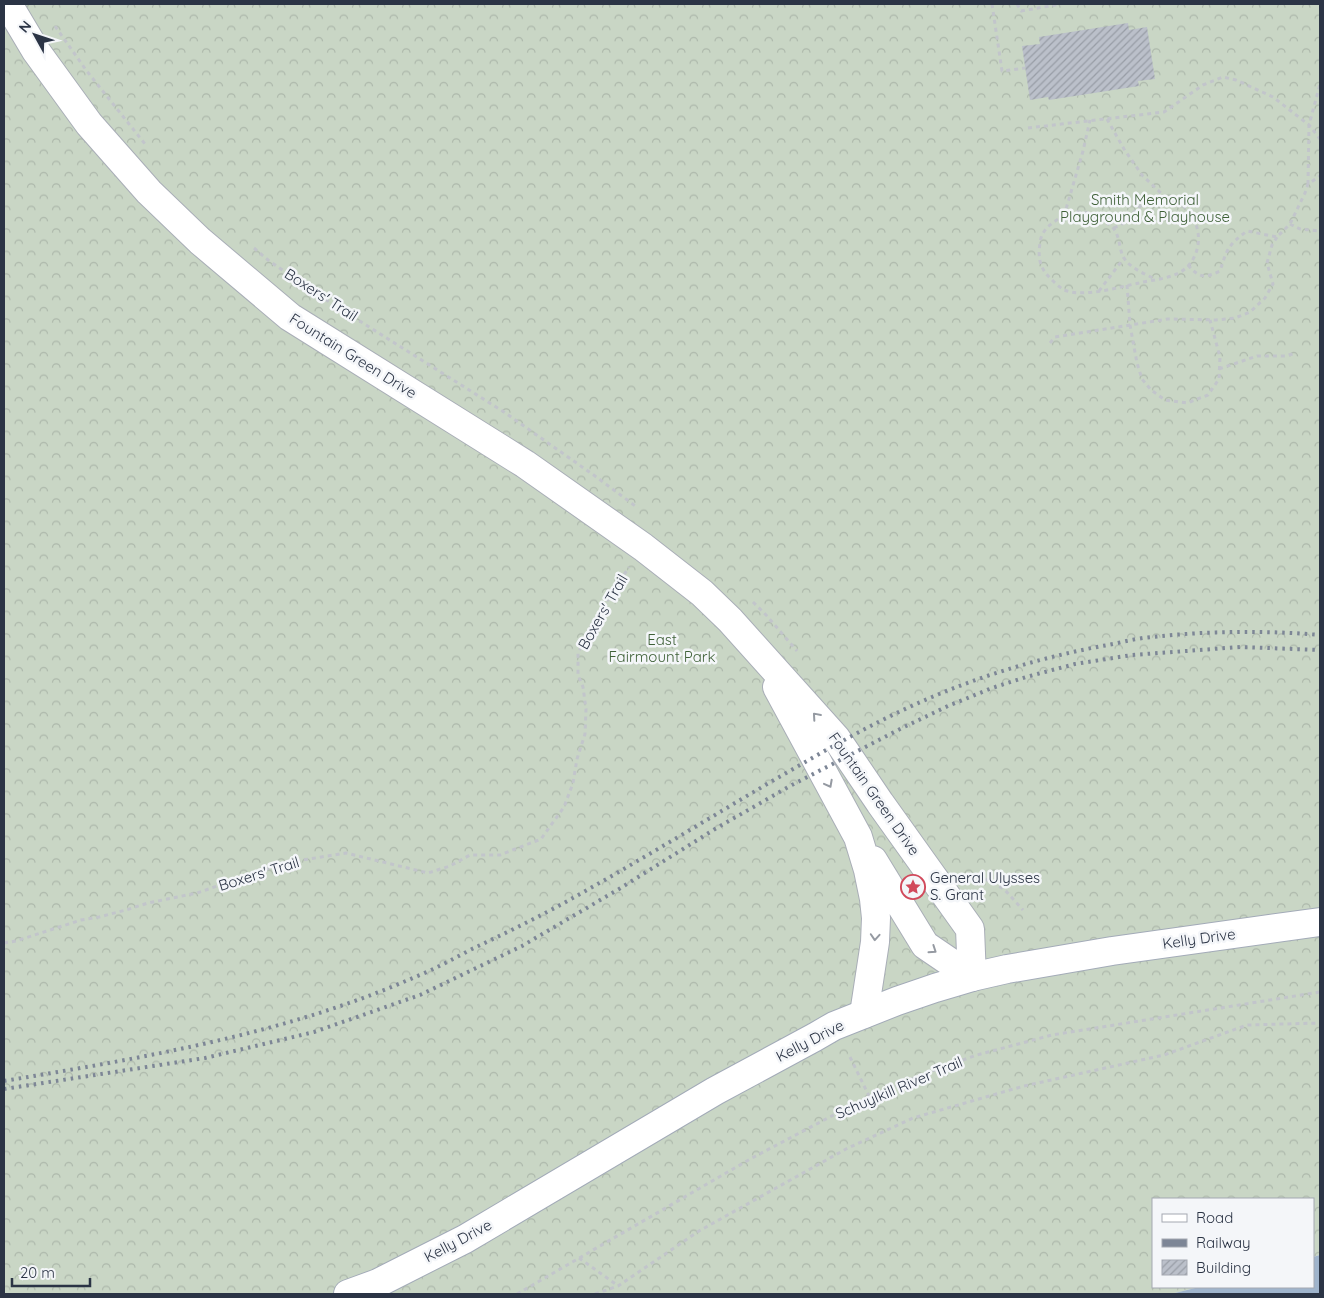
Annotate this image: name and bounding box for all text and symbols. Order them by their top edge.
north arrow [10,10,60,60]
text: N [15,17,35,36]
park label: Smith Memorial Playground & Playhouse [1060,190,1230,226]
street label: Boxers' Trail [281,264,361,325]
street label: Fountain Green Drive [286,309,420,402]
street label: Boxers' Trail [573,571,632,653]
park label: East Fairmount Park [608,630,716,666]
one-way arrow [813,712,822,721]
street label: Fountain Green Drive [825,728,924,859]
one-way arrow [823,779,833,788]
street label: Boxers' Trail [216,852,302,895]
place label: General Ulysses S. Grant [930,868,1040,904]
place icon: General Ulysses S. Grant [900,874,926,900]
street label: Kelly Drive [1161,924,1237,953]
one-way arrow [870,933,881,941]
one-way arrow [927,944,937,953]
street label: Kelly Drive [773,1015,847,1066]
street label: Schuylkill River Trail [832,1052,965,1123]
legend [1152,1198,1314,1288]
text: Road [1196,1208,1233,1227]
street label: Kelly Drive [421,1215,495,1266]
text: Railway [1196,1233,1251,1252]
scale bar [12,1256,90,1288]
text: Building [1196,1258,1251,1277]
text: 20 m [20,1263,55,1282]

